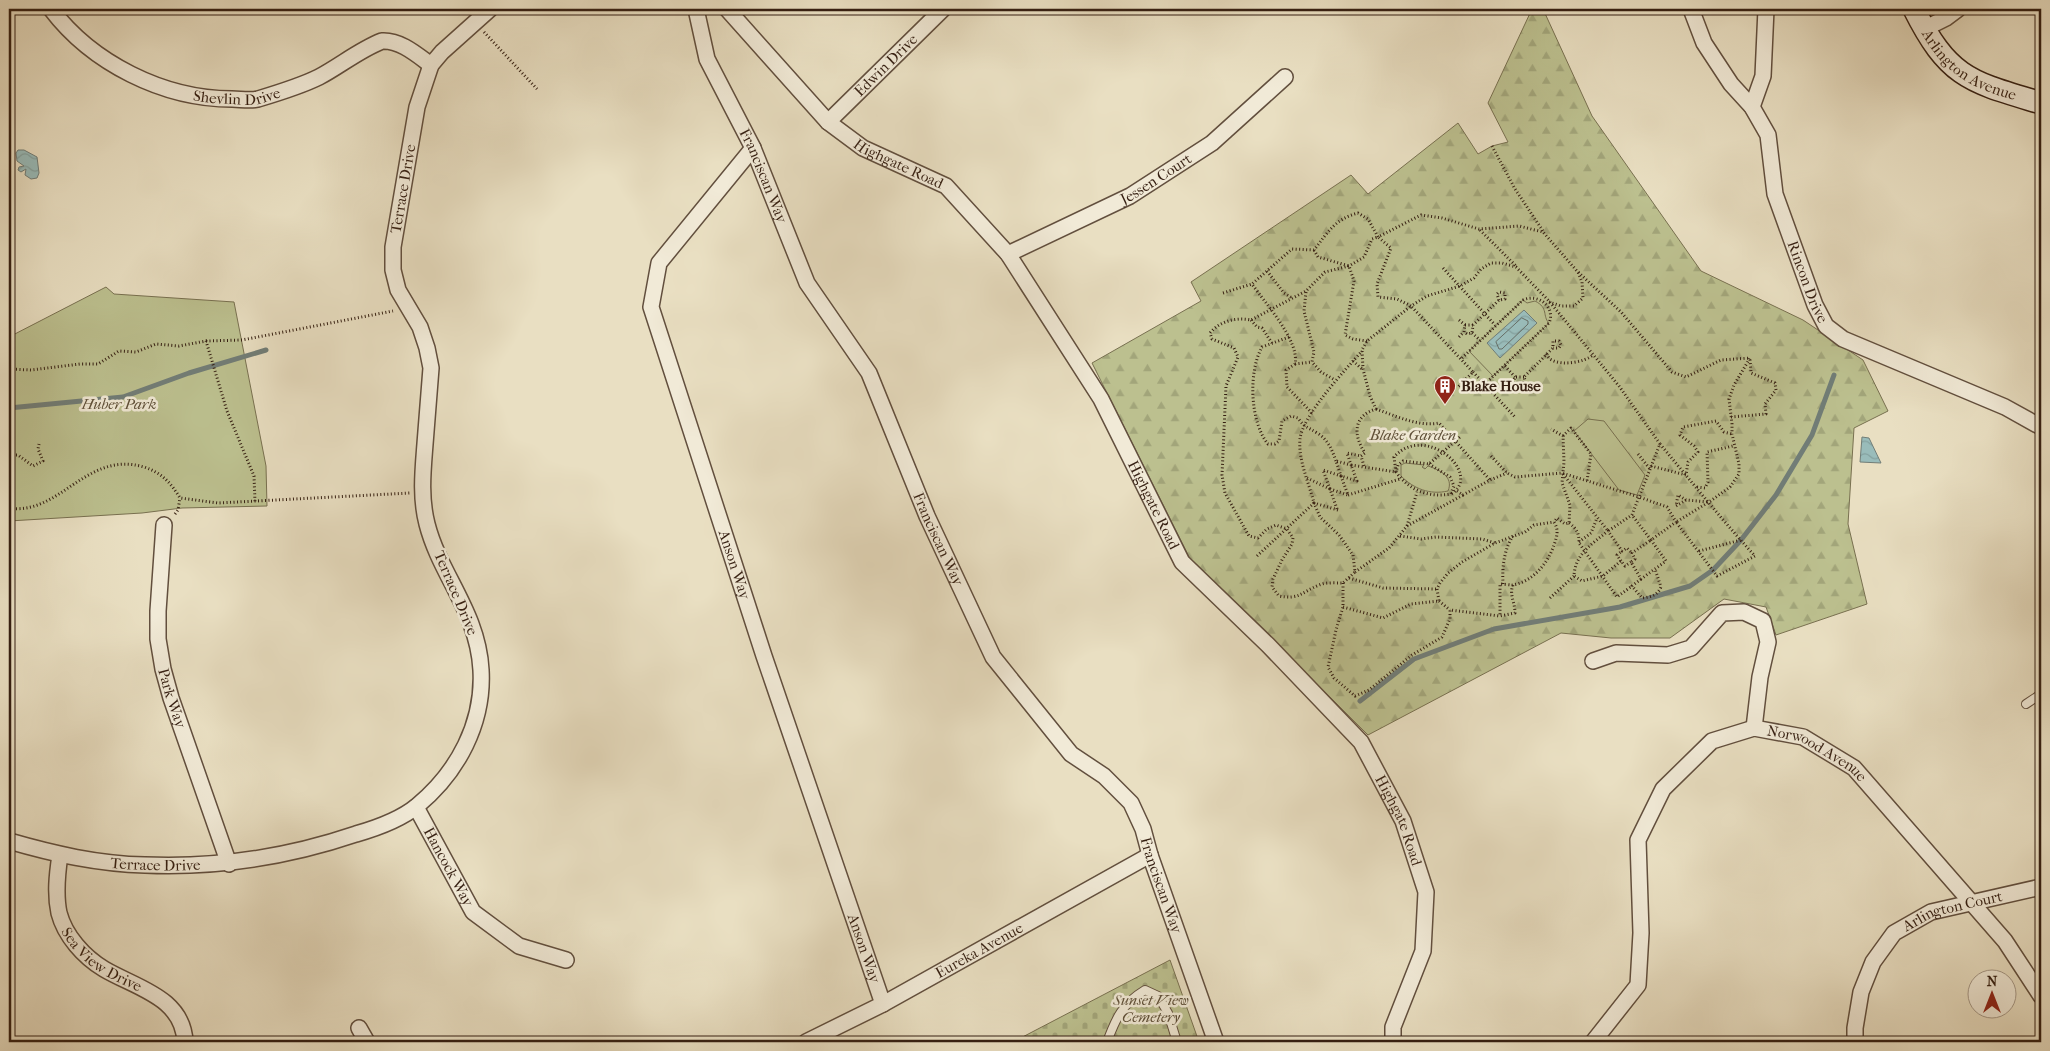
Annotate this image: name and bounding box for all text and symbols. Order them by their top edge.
street label: Arlington Avenue [1917,25,2019,104]
street label: Edwin Drive [850,30,922,100]
street label: Shevlin Drive [192,84,283,109]
street label: Franciscan Way [736,126,791,226]
street label: Highgate Road [850,135,947,193]
street label: Terrace Drive [387,142,420,235]
street label: Jessen Court [1117,149,1195,209]
street label: Rincon Drive [1784,238,1832,327]
building icon: Blake House [1433,374,1457,405]
place label: Blake House [1461,377,1541,395]
park label: Huber Park [81,395,156,413]
park label: Blake Garden [1369,426,1456,444]
street label: Highgate Road [1124,457,1184,553]
street label: Franciscan Way [909,490,968,589]
street label: Anson Way [714,527,754,602]
street label: Terrace Drive [430,548,482,638]
street label: Park Way [154,666,190,731]
street label: Norwood Avenue [1766,722,1871,786]
street label: Highgate Road [1371,772,1426,869]
street label: Hancock Way [420,824,478,910]
street label: Franciscan Way [1137,835,1186,937]
street label: Terrace Drive [110,854,202,874]
street label: Arlington Court [1898,887,2005,936]
street label: Anson Way [843,910,884,986]
street label: Eureka Avenue [932,918,1027,982]
street label: Sea View Drive [57,924,145,996]
north arrow [1968,968,2018,1018]
text: N [1987,973,1998,990]
park label: Sunset View Cemetery [1112,991,1189,1026]

